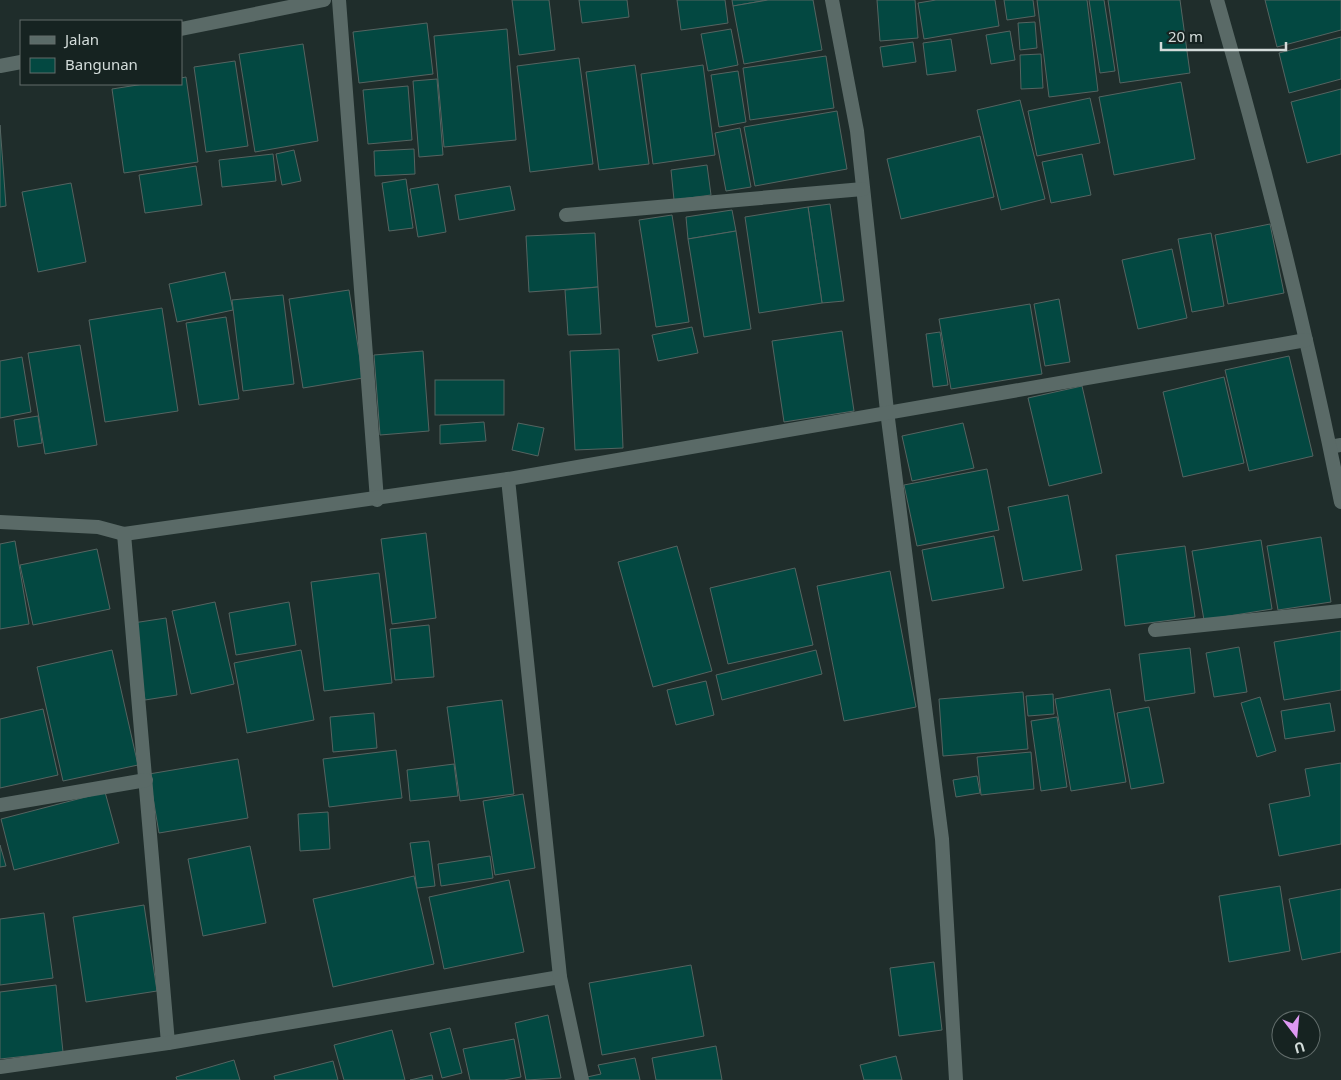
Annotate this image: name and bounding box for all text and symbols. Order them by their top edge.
legend [20,20,182,85]
scale bar [1161,20,1286,52]
text: 20 m [1168,26,1203,46]
text: Jalan [63,29,99,49]
text: Bangunan [65,54,138,74]
north arrow [1271,1010,1321,1060]
text: U [1292,1037,1307,1059]

